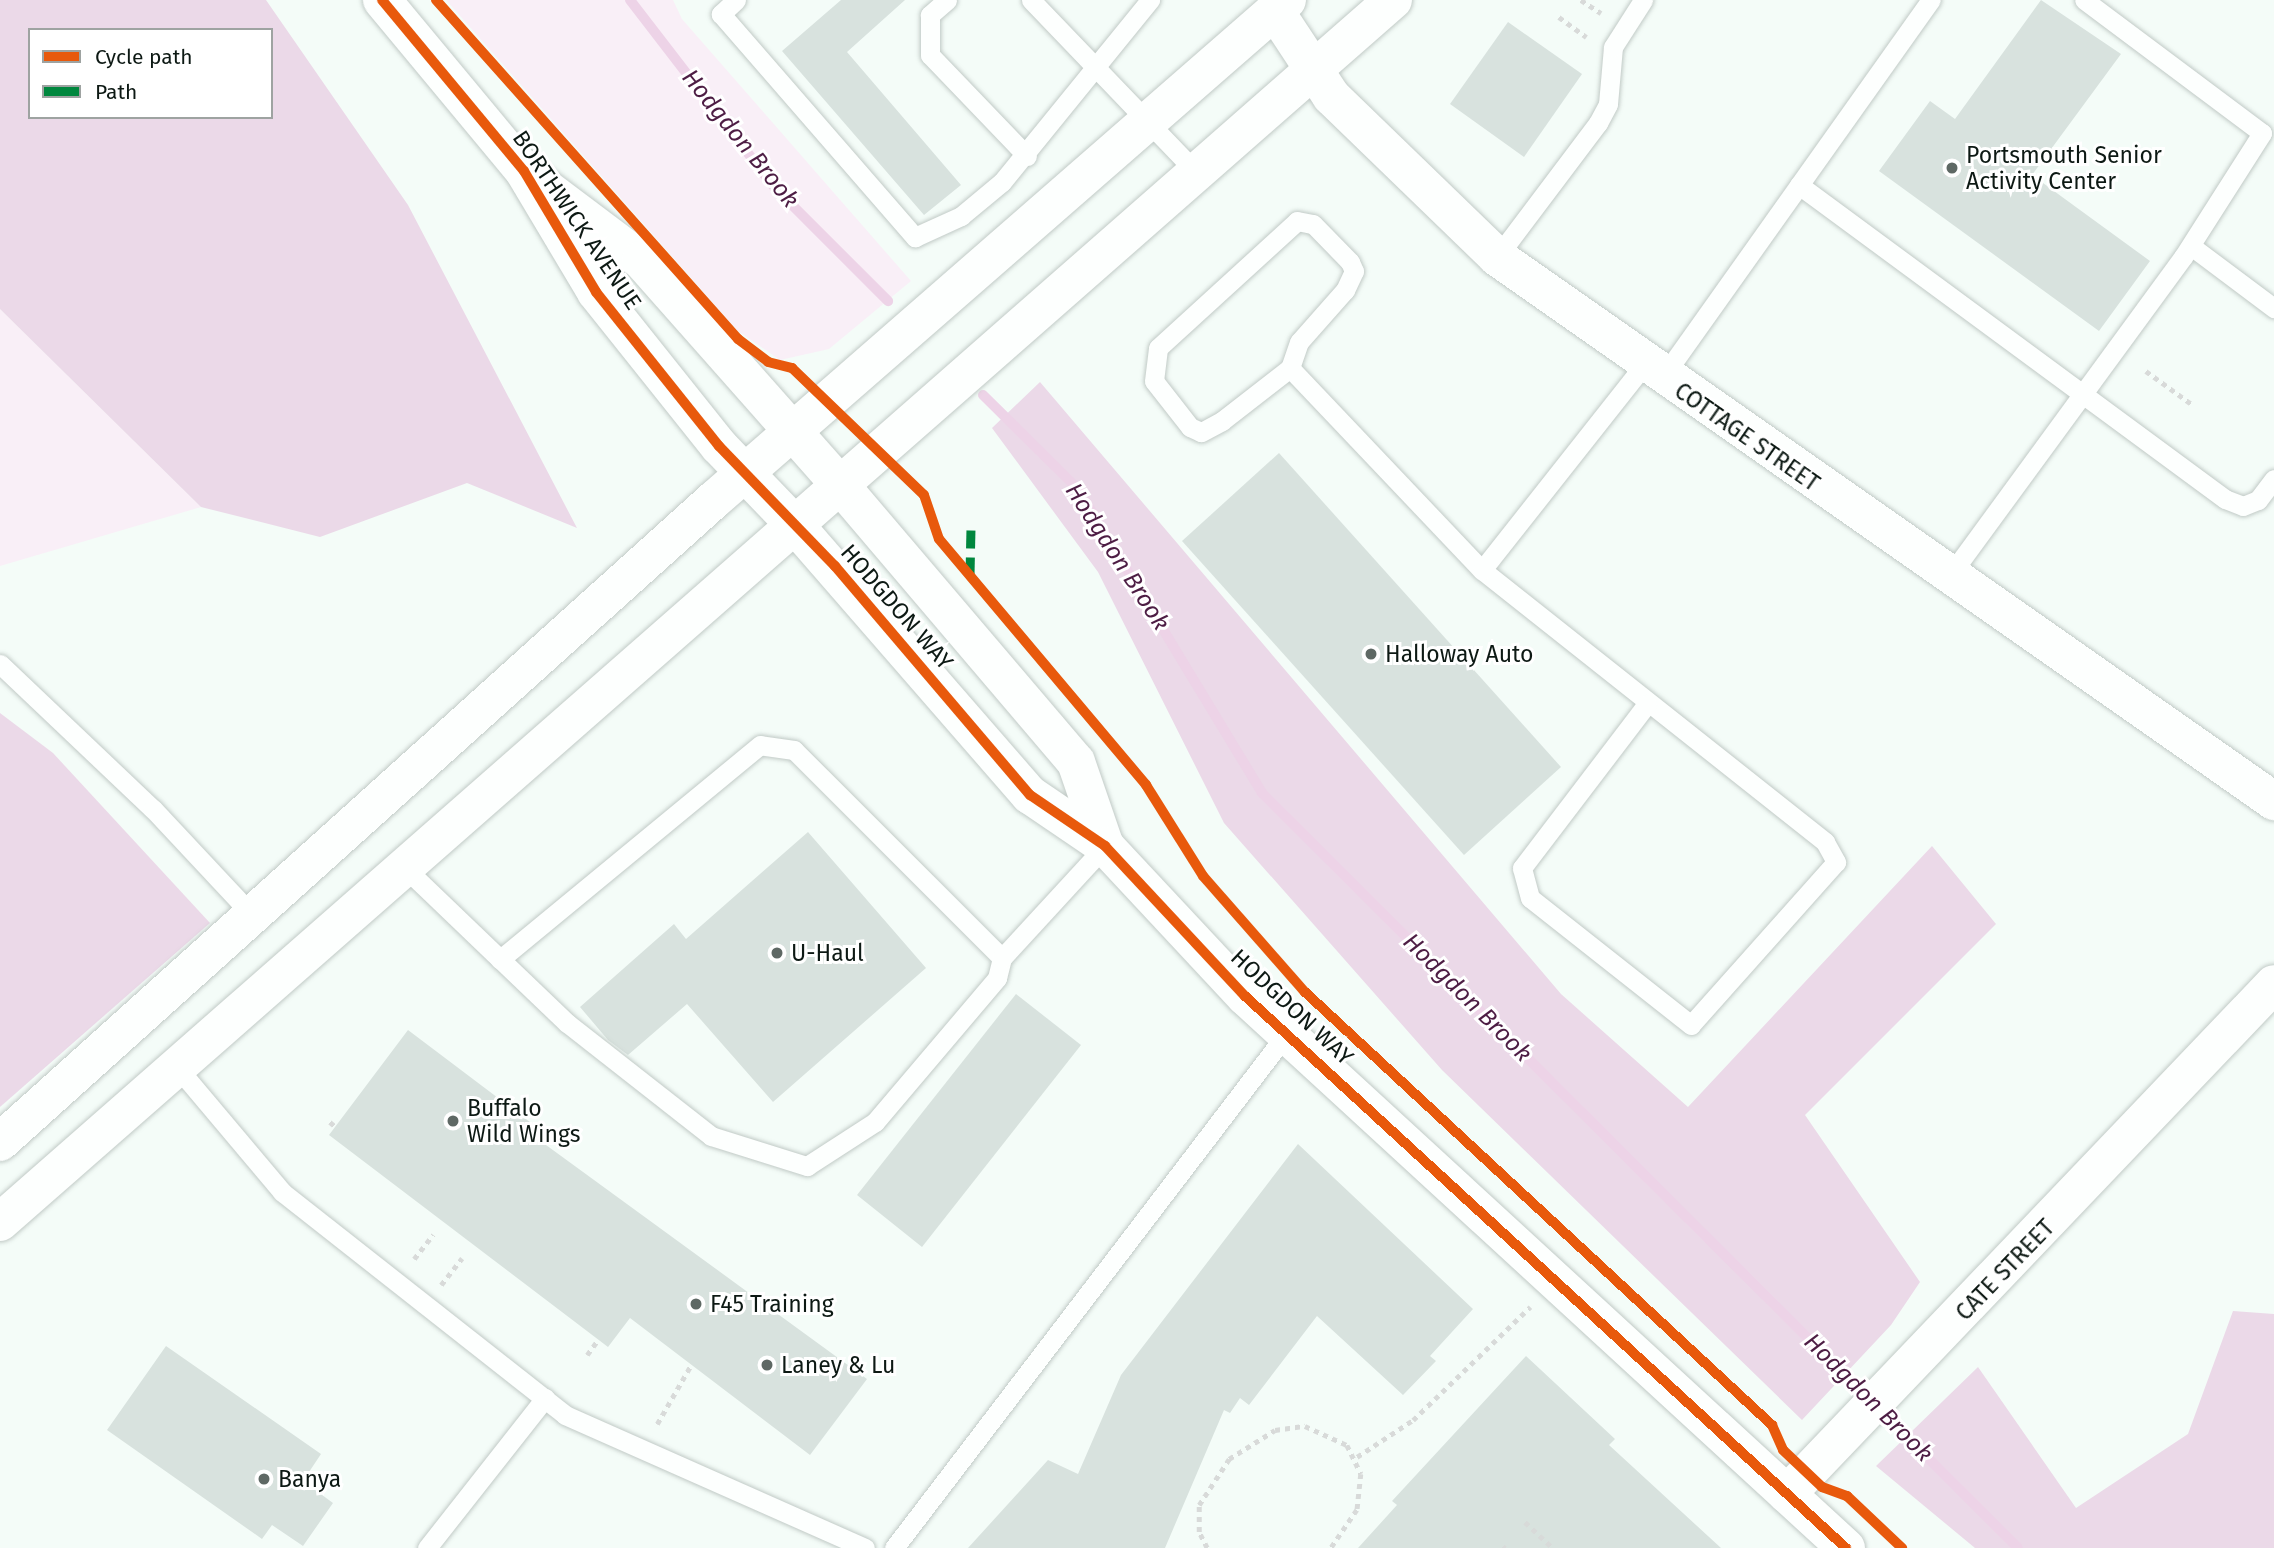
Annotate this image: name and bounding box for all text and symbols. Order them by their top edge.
legend [28,28,273,119]
text: Cycle path [95,44,193,70]
water label: Hodgdon Brook [675,64,805,214]
text: Path [95,79,137,105]
street label: BORTHWICK AVENUE [507,125,647,315]
place label: Portsmouth Senior Activity Center [1966,141,2162,195]
marker: Portsmouth Senior Activity Center [1944,160,1960,176]
street label: COTTAGE STREET [1669,377,1825,497]
water label: Hodgdon Brook [1059,478,1175,636]
street label: HODGDON WAY [835,539,959,675]
place label: Halloway Auto [1385,640,1533,668]
marker: Halloway Auto [1363,646,1379,662]
water label: Hodgdon Brook [1397,928,1537,1068]
place label: U-Haul [791,939,864,967]
street label: HODGDON WAY [1225,943,1359,1071]
marker: U-Haul [769,945,785,961]
place label: Buffalo Wild Wings [467,1094,580,1148]
marker: Buffalo Wild Wings [445,1113,461,1129]
street label: CATE STREET [1950,1214,2060,1326]
place label: F45 Training [710,1290,834,1318]
marker: F45 Training [688,1296,704,1312]
water label: Hodgdon Brook [1798,1328,1938,1468]
place label: Laney & Lu [781,1351,895,1379]
marker: Laney & Lu [759,1357,775,1373]
place label: Banya [278,1465,341,1493]
marker: Banya [256,1471,272,1487]

